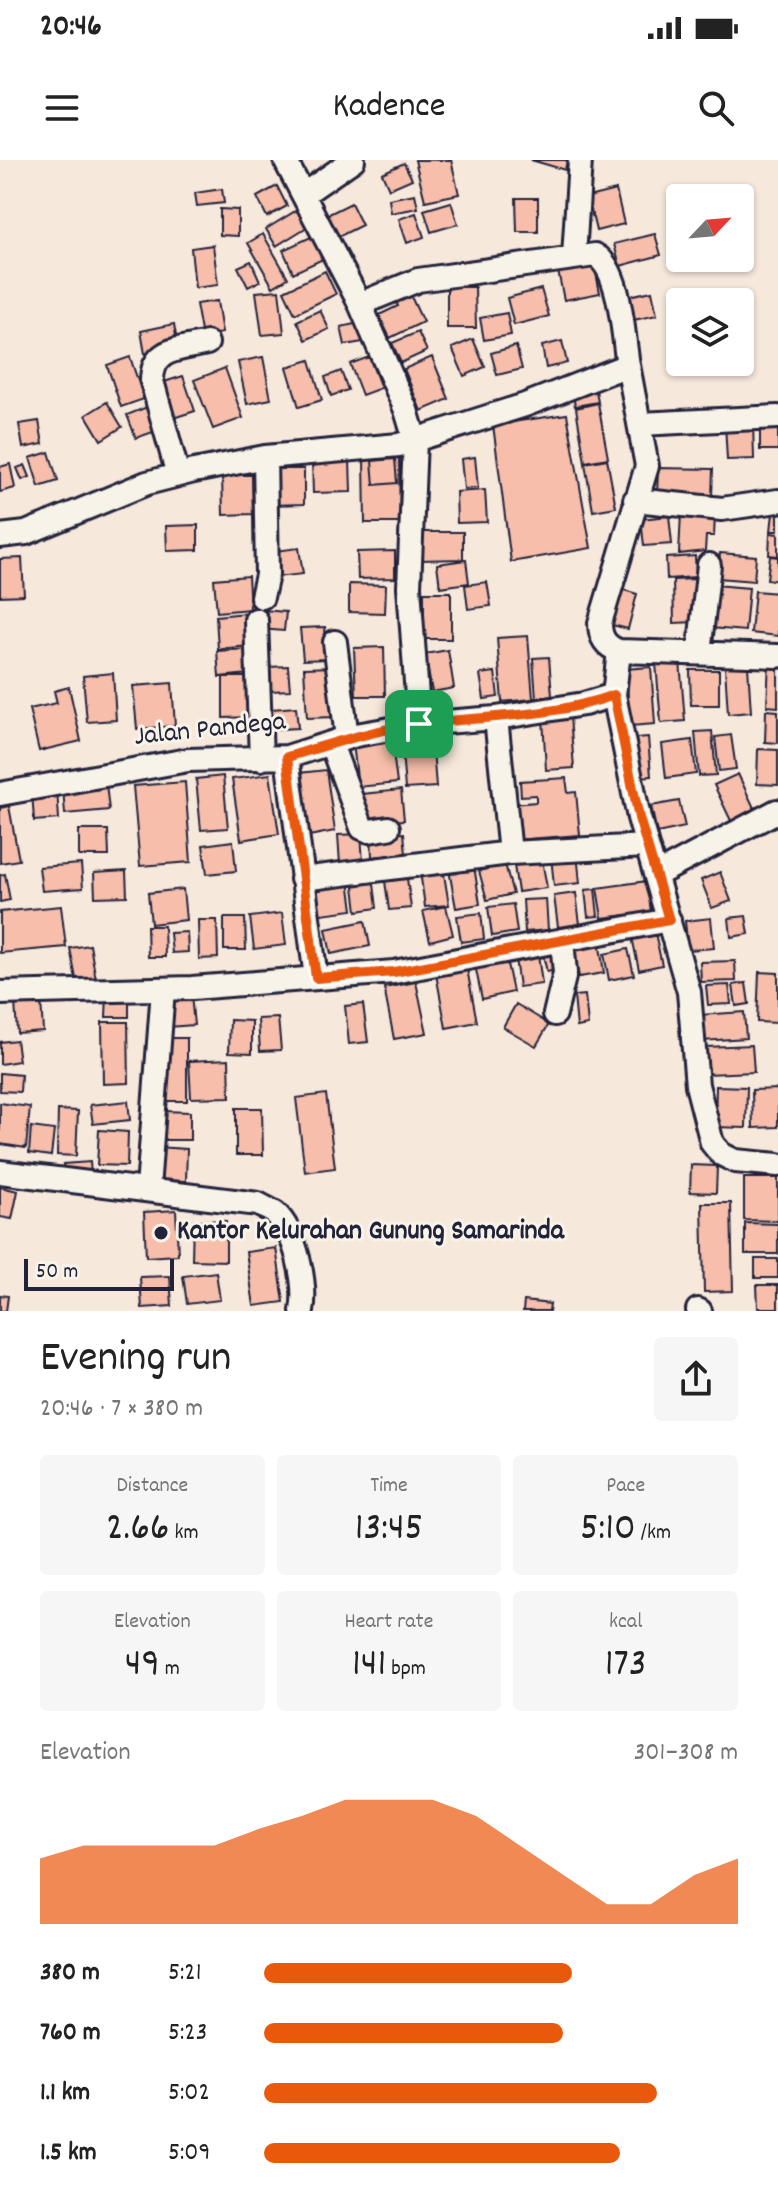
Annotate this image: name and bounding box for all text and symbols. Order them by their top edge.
text: 20:46 [40,7,102,50]
text: Kadence [332,82,446,134]
icon: menu [40,86,84,130]
icon: search [694,86,738,130]
north arrow [666,184,754,272]
map controls [666,184,754,376]
button: layers [666,288,754,376]
pin [385,690,453,758]
icon: arrive [397,702,441,746]
street label: Jalan Pandega [132,703,289,759]
place label: Kantor Kelurahan Gunung Samarinda [177,1213,565,1253]
marker: Kantor Kelurahan Gunung Samarinda [152,1224,170,1242]
scale bar [24,1255,174,1291]
text: 50 m [36,1257,78,1288]
text: Evening run [40,1329,231,1392]
button: share [654,1337,738,1421]
text: 20:46 · 7 × 380 m [40,1391,203,1428]
text: Distance [116,1471,188,1502]
text: Time [370,1471,408,1502]
text: Pace [606,1471,645,1502]
text: 2.66 [106,1502,169,1559]
text: 13:45 [355,1502,423,1559]
text: 5:10 [580,1502,636,1559]
text: km [169,1518,199,1549]
text: /km [636,1518,671,1549]
text: Elevation [114,1607,191,1638]
text: Heart rate [345,1607,433,1638]
text: kcal [609,1607,642,1638]
text: 49 [125,1638,160,1695]
text: 141 [352,1638,386,1695]
text: 173 [605,1638,647,1695]
text: m [160,1654,180,1685]
text: bpm [386,1654,426,1685]
text: Elevation [40,1735,130,1772]
text: 301–308 m [634,1735,738,1772]
text: 380 m [40,1955,100,1992]
text: 5:21 [168,1955,201,1992]
text: 760 m [40,2015,101,2052]
text: 5:23 [168,2015,207,2052]
text: 1.1 km [40,2075,90,2112]
text: 5:02 [168,2075,210,2112]
text: 1.5 km [40,2135,97,2172]
text: 5:09 [168,2135,210,2172]

